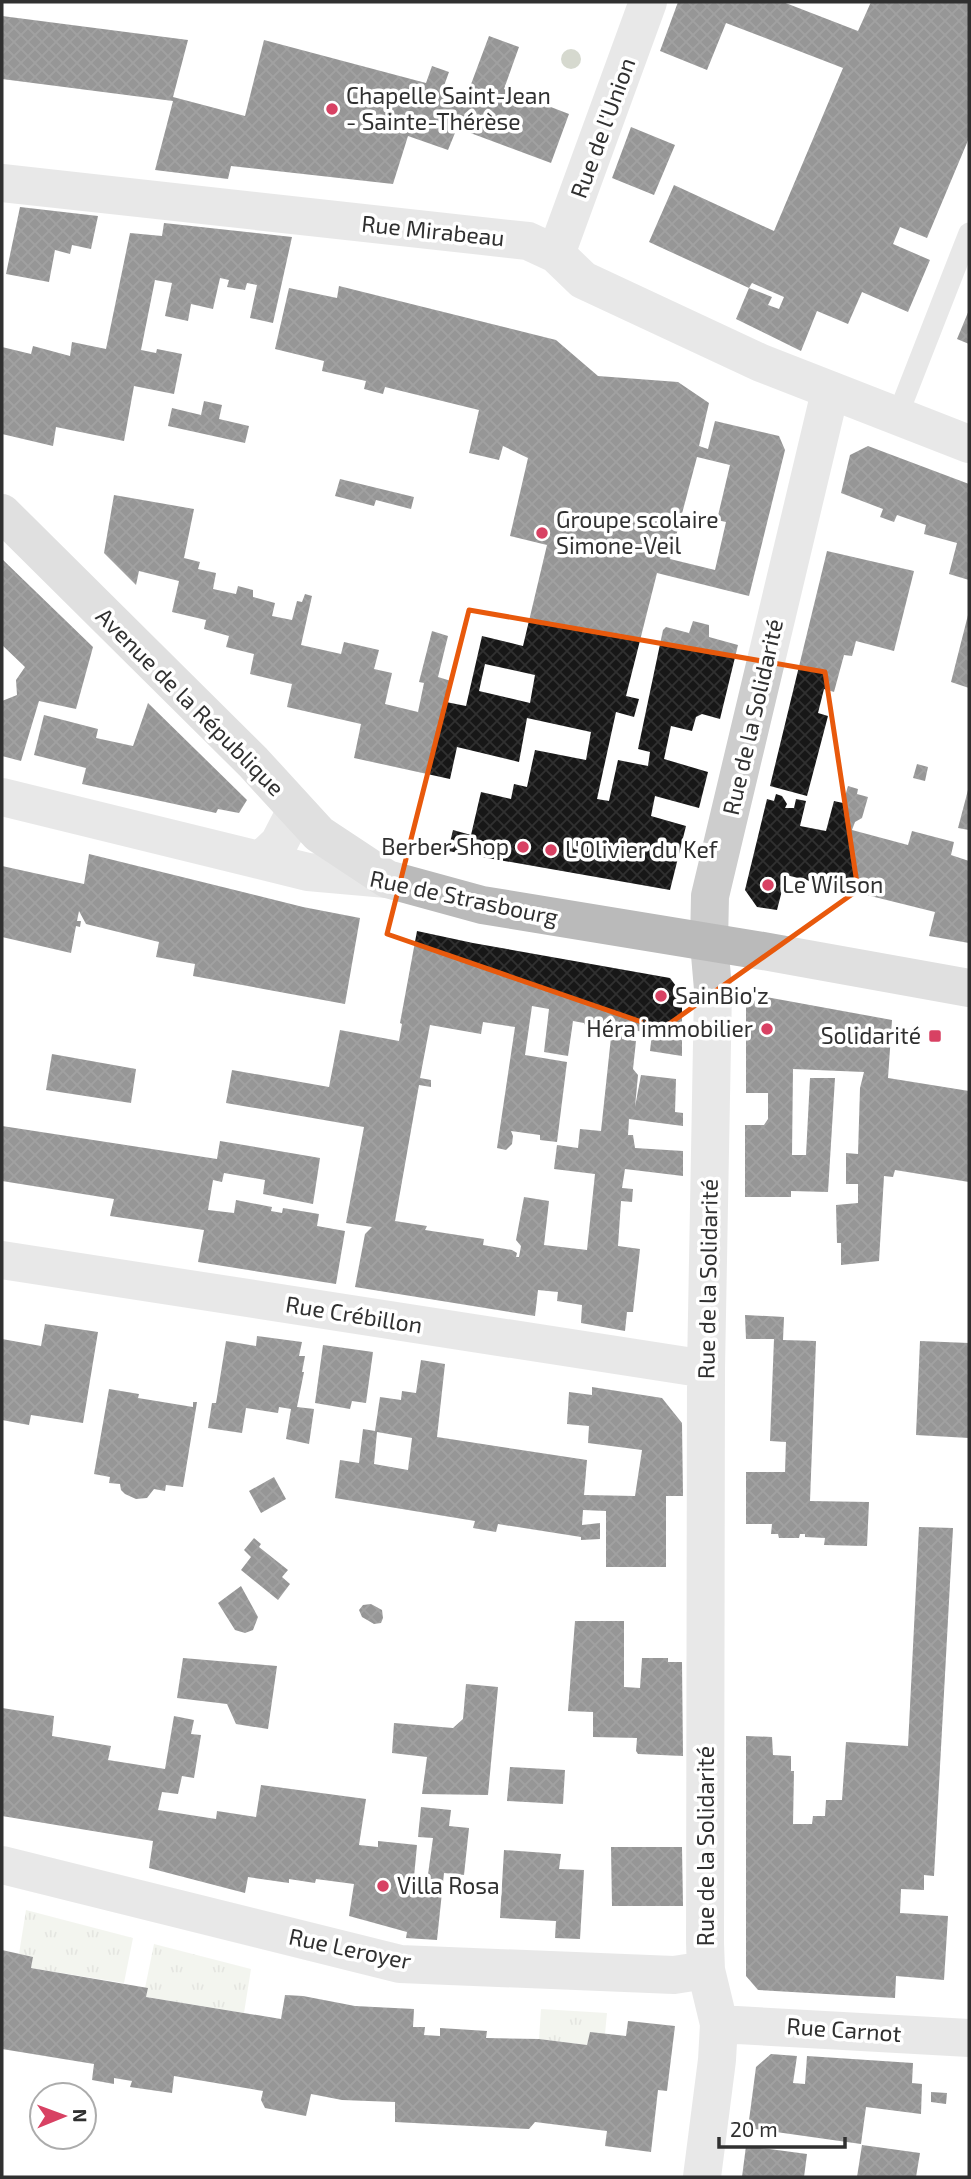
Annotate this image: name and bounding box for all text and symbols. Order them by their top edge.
street label: Rue de l'Union [564,54,640,202]
place label: Chapelle Saint-Jean - Sainte-Thérèse [346,81,551,135]
marker: Chapelle Saint-Jean - Sainte-Thérèse [324,101,340,117]
street label: Rue Mirabeau [360,209,506,251]
place label: Groupe scolaire Simone-Veil [556,505,719,559]
marker: Groupe scolaire Simone-Veil [534,525,550,541]
street label: Avenue de la République [91,601,291,801]
street label: Rue de la Solidarité [716,616,788,818]
place label: Berber Shop [381,832,509,860]
place label: L'Olivier du Kef [565,835,719,863]
marker: Berber Shop [515,839,531,855]
marker: L'Olivier du Kef [543,842,559,858]
street label: Rue de Strasbourg [368,863,561,931]
place label: Le Wilson [782,870,883,898]
marker: Le Wilson [760,877,776,893]
place label: SainBio'z [675,981,769,1009]
marker: SainBio'z [653,988,669,1004]
place label: Héra immobilier [586,1014,753,1042]
marker: Héra immobilier [759,1021,775,1037]
place label: Solidarité [821,1021,921,1049]
marker: Solidarité [927,1028,943,1044]
street label: Rue de la Solidarité [691,1179,723,1379]
street label: Rue Crébillon [284,1289,425,1339]
street label: Rue de la Solidarité [691,1746,719,1946]
place label: Villa Rosa [397,1871,500,1899]
marker: Villa Rosa [375,1878,391,1894]
street label: Rue Leroyer [286,1921,414,1975]
street label: Rue Carnot [786,2011,903,2047]
north arrow [28,2081,98,2151]
scale bar [719,2106,845,2150]
text: N [69,2109,92,2123]
text: 20 m [730,2116,778,2141]

